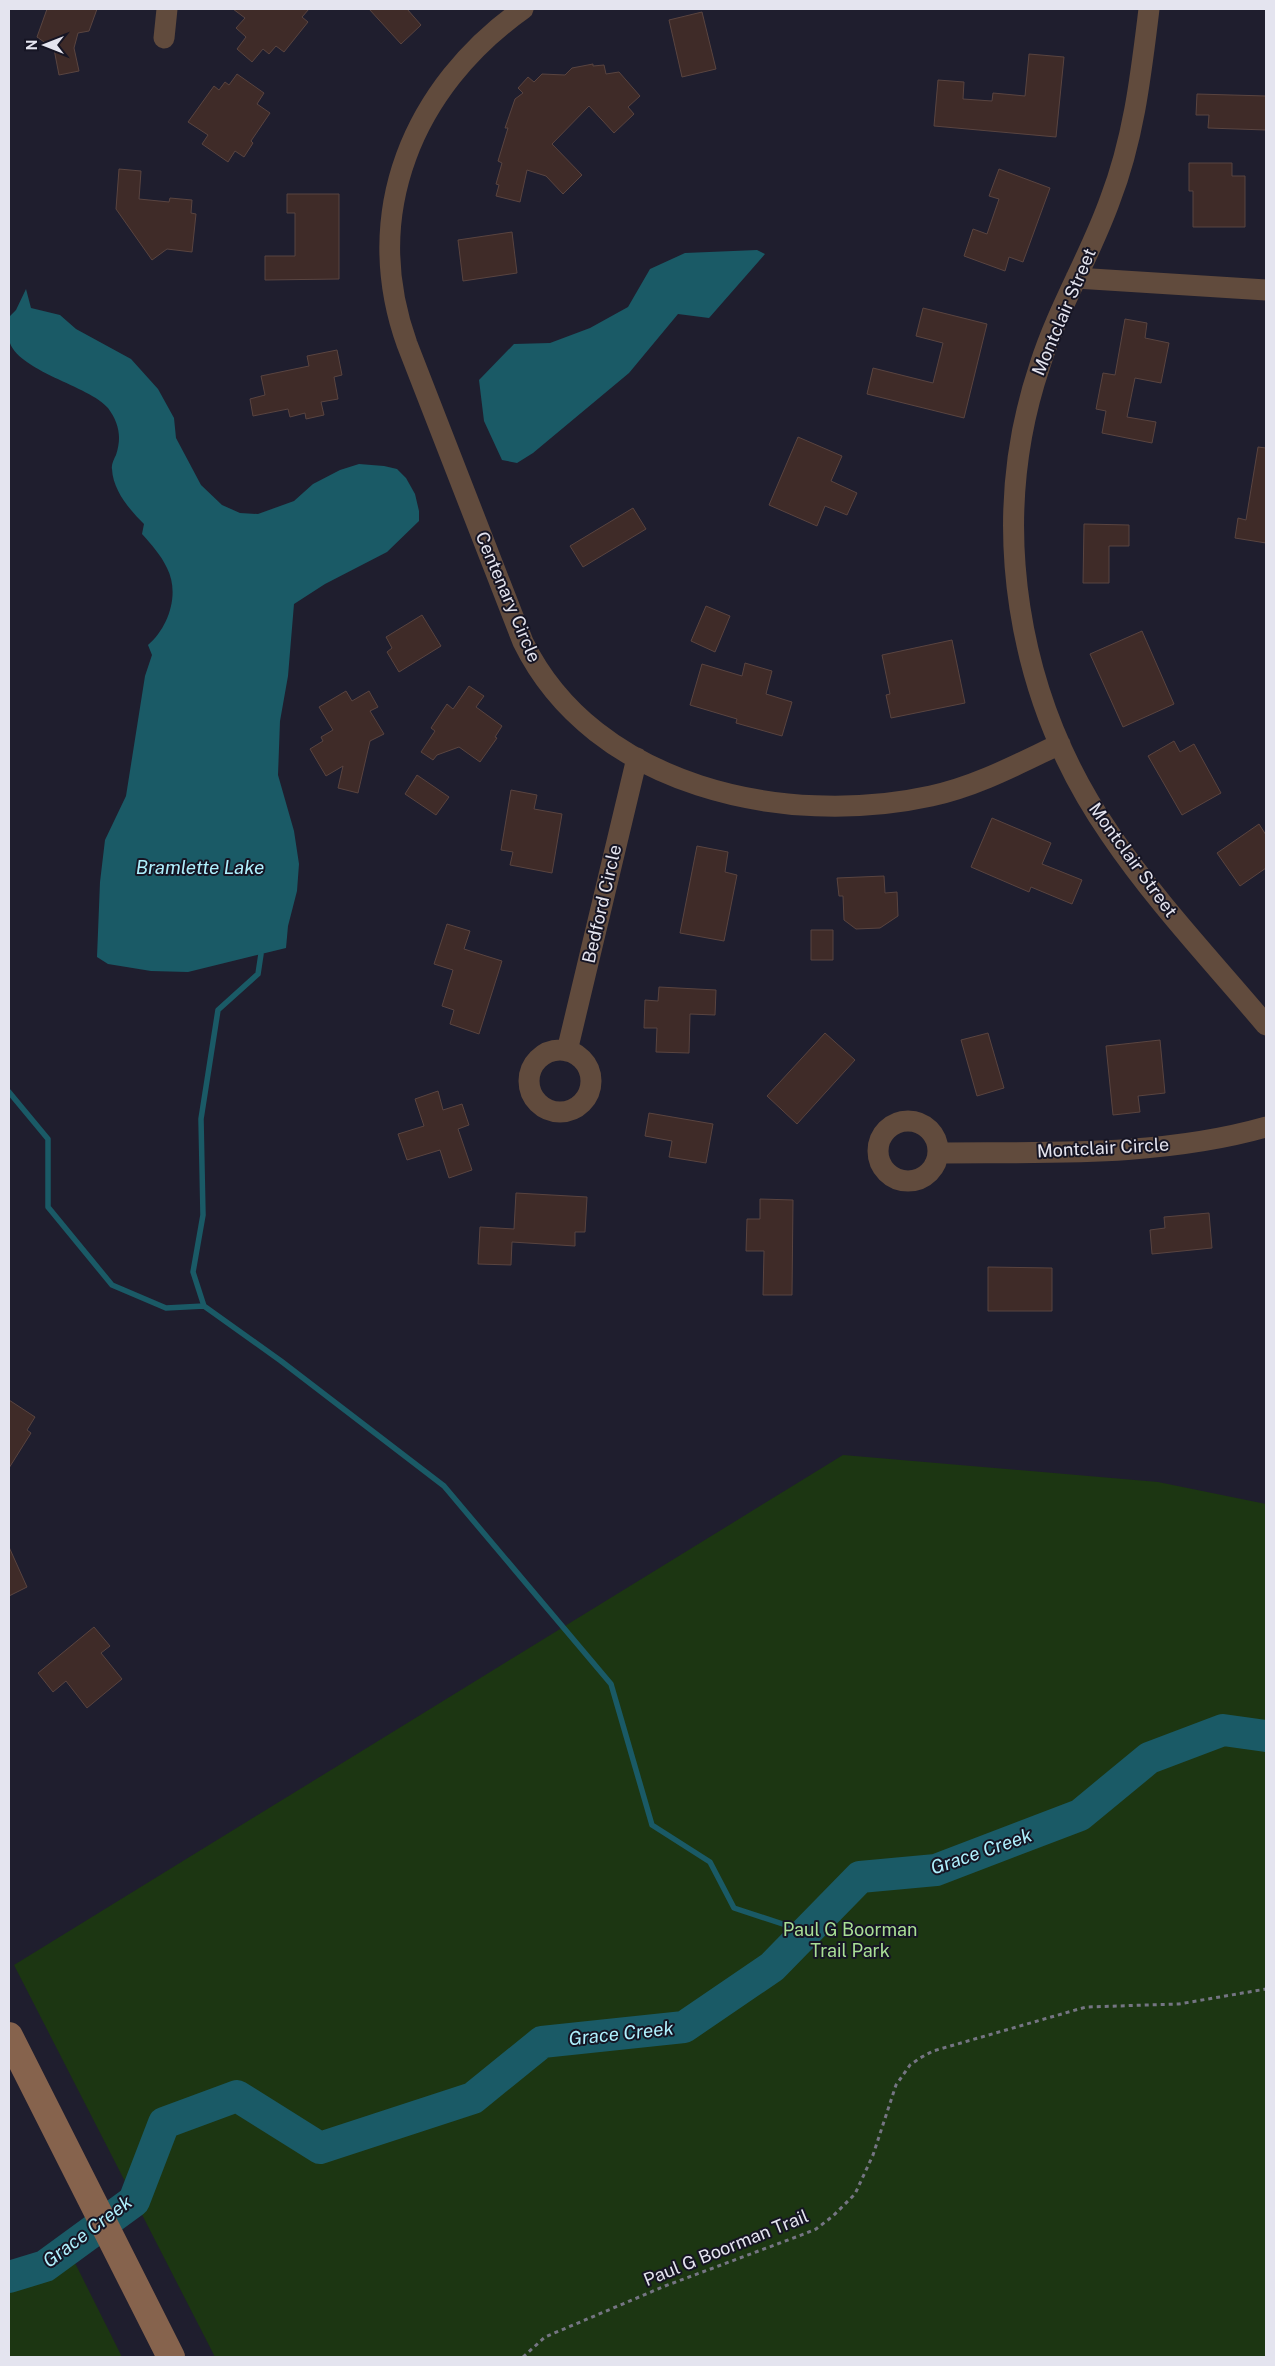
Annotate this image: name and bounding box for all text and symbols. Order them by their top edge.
north arrow [20,20,70,70]
text: N [24,40,40,50]
street label: Montclair Street [1027,245,1100,379]
street label: Centenary Circle [471,528,545,665]
street label: Montclair Street [1085,798,1182,921]
street label: Bedford Circle [578,843,625,965]
water label: Bramlette Lake [136,856,264,878]
street label: Montclair Circle [1036,1134,1170,1161]
water label: Grace Creek [927,1823,1035,1879]
park label: Paul G Boorman Trail Park [783,1919,917,1961]
water label: Grace Creek [567,2016,675,2049]
water label: Grace Creek [38,2190,136,2272]
street label: Paul G Boorman Trail [640,2205,811,2290]

